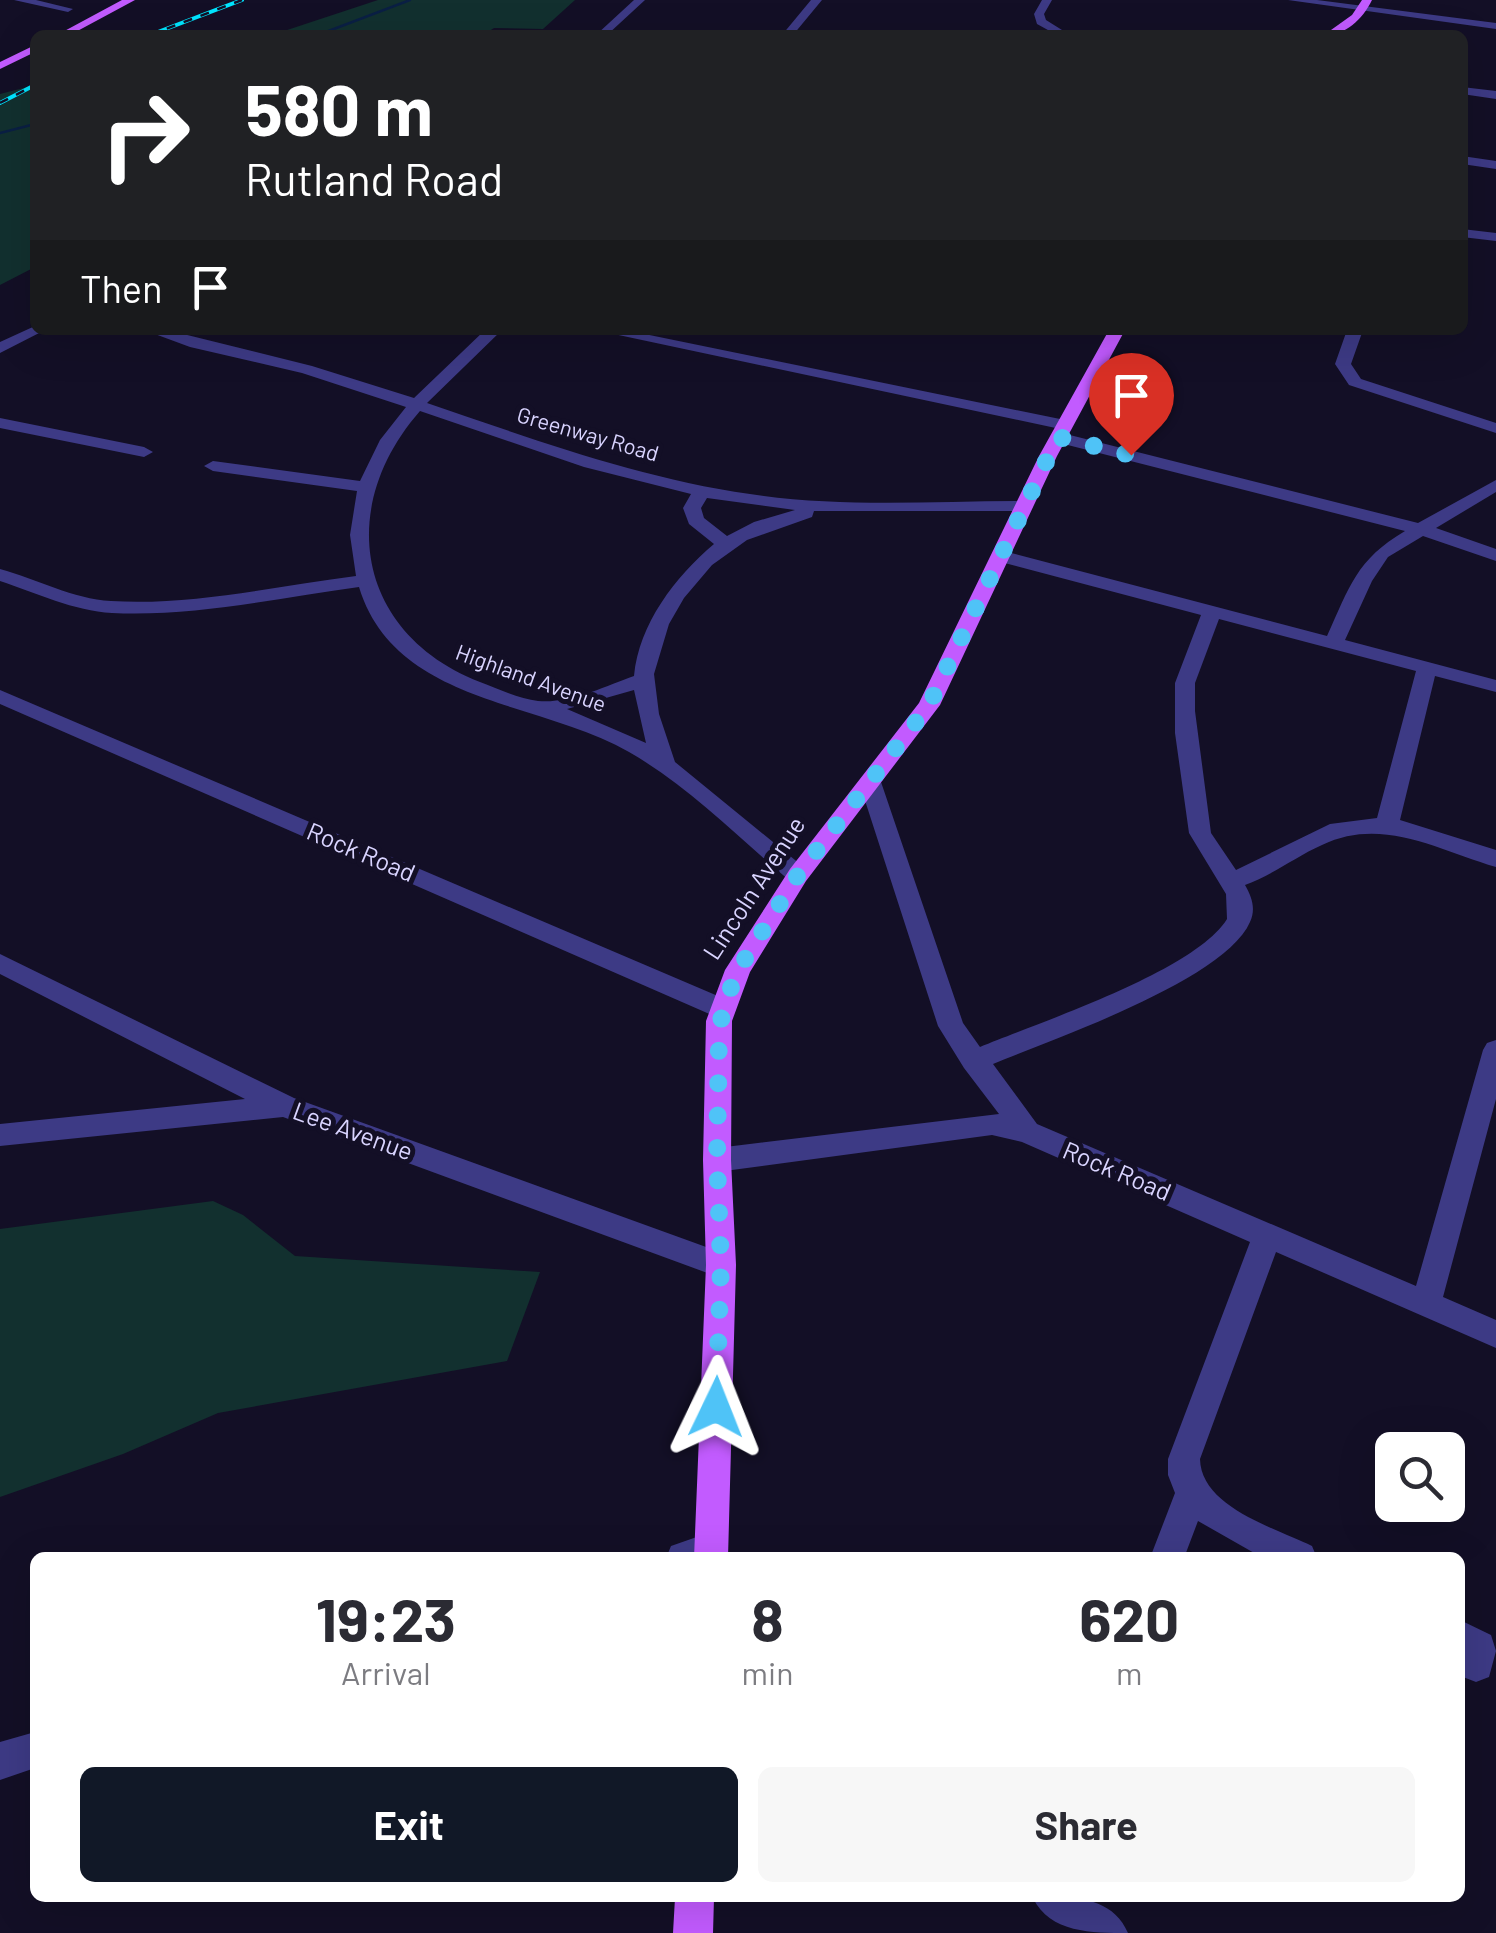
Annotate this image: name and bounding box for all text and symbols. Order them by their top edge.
text: 580 m [245,66,433,150]
icon: right [80,70,210,200]
text: Rutland Road [245,151,503,205]
icon: arrive [183,260,238,315]
text: Then [80,265,163,311]
pin [1089,353,1174,456]
icon: arrive [1104,368,1159,423]
street label: Greenway Road [514,400,662,466]
street label: Highland Avenue [453,638,610,716]
street label: Lincoln Avenue [696,810,810,964]
street label: Rock Road [303,815,420,887]
street label: Lee Avenue [289,1095,417,1166]
street label: Rock Road [1059,1134,1176,1206]
position arrow [664,1355,768,1459]
map controls [1375,1432,1465,1522]
button: search [1375,1432,1465,1522]
text: 19:23 [316,1582,456,1654]
text: 8 [751,1582,784,1654]
text: 620 [1079,1582,1179,1654]
text: Arrival [341,1653,431,1691]
text: min [742,1653,793,1691]
text: m [1116,1653,1142,1691]
button: Exit [80,1767,738,1882]
button: Share [758,1767,1415,1882]

